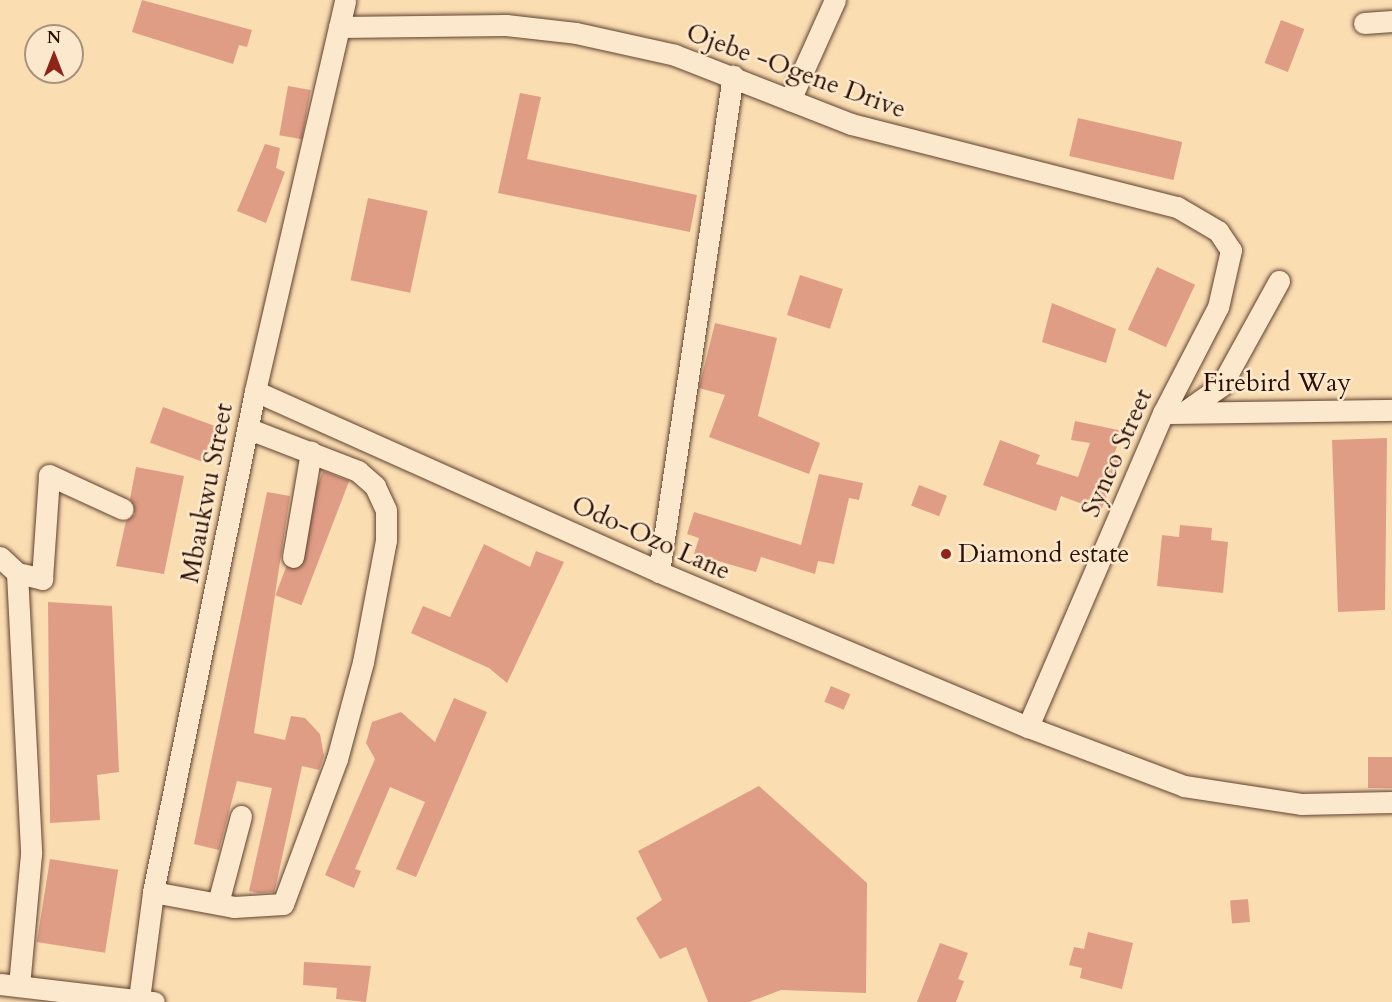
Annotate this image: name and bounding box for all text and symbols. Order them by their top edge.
street label: Ojebe -Ogene Drive [682,17,910,125]
north arrow [24,24,84,84]
text: N [47,27,61,49]
street label: Firebird Way [1203,367,1351,399]
street label: Synco Street [1075,384,1159,522]
street label: Mbaukwu Street [174,400,240,586]
street label: Odo-Ozo Lane [567,489,735,587]
place label: Diamond estate [958,538,1129,570]
marker: Diamond estate [939,547,953,561]

